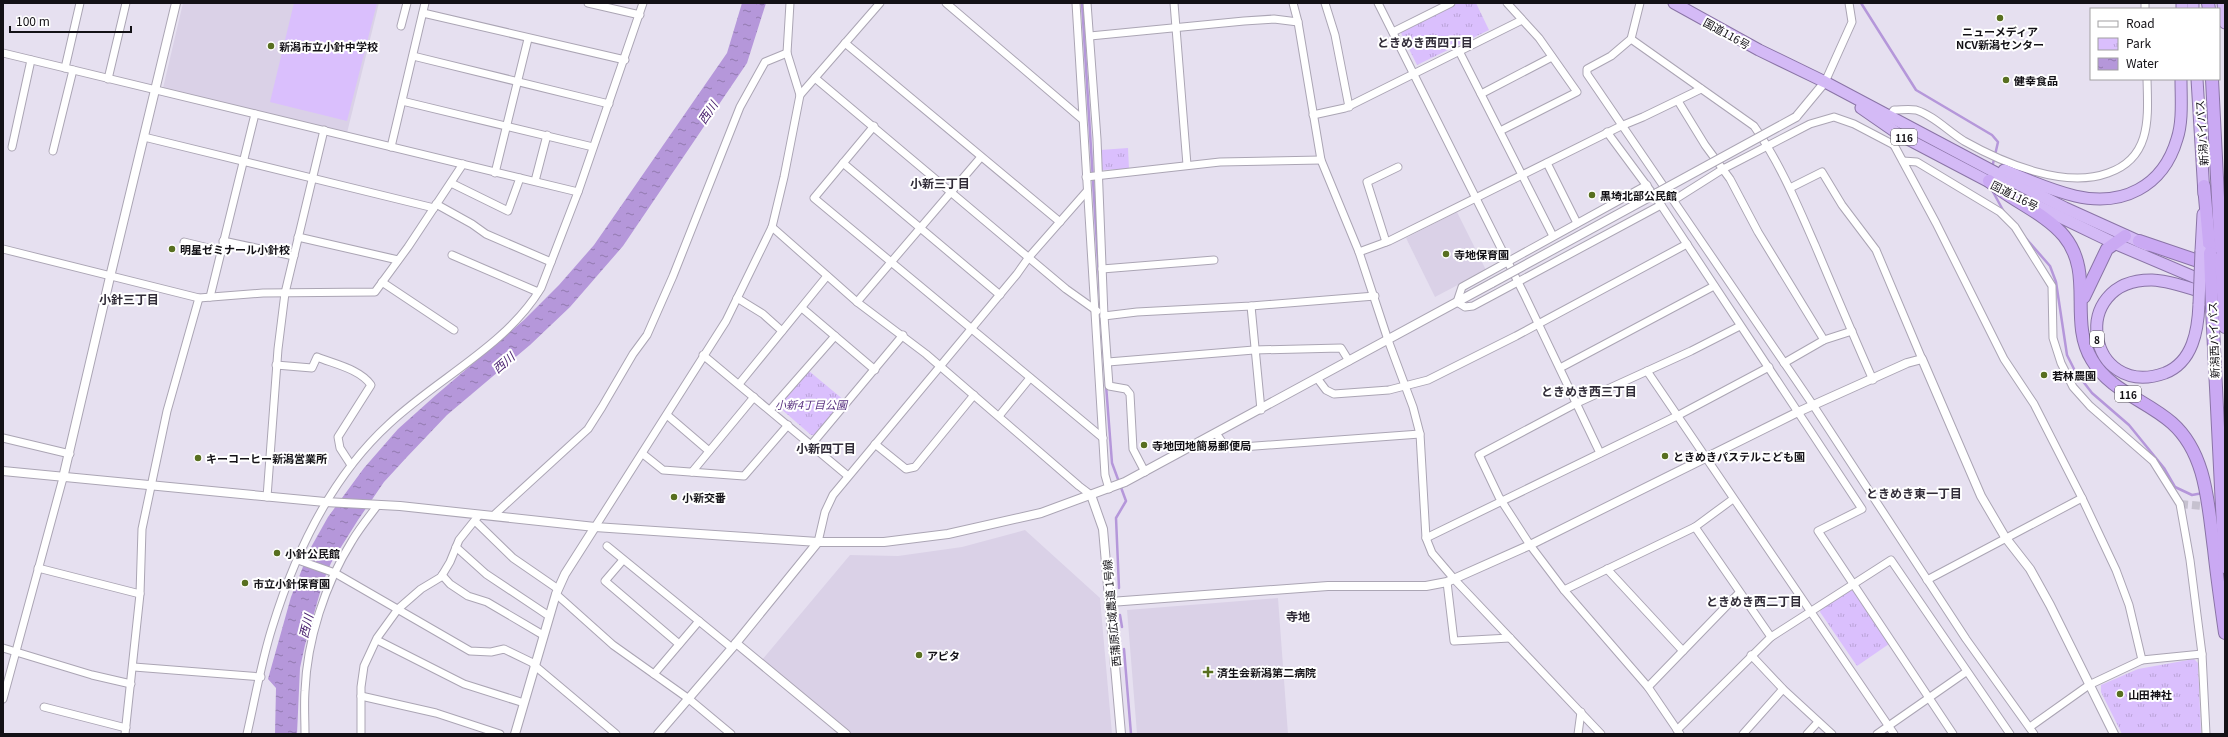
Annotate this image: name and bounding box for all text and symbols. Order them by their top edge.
scale bar [10,8,131,34]
legend [2090,8,2220,80]
text: 100 m [16,12,50,29]
marker: ニューメディア NCV新潟センター [1995,13,2005,23]
street label: 国道116号 [1701,14,1753,52]
text: Road [2126,14,2155,31]
place label: ニューメディア NCV新潟センター [1956,23,2044,52]
district label: ときめき西四丁目 [1377,33,1473,50]
text: Park [2126,34,2151,51]
place label: 新潟市立小針中学校 [279,38,378,54]
marker: 新潟市立小針中学校 [266,41,276,51]
text: Water [2126,54,2159,71]
place label: 健幸食品 [2013,72,2058,88]
marker: 健幸食品 [2001,75,2011,85]
water label: 西川 [693,96,722,127]
street label: 新潟バイパス [2191,100,2211,166]
road number: 116 [1891,129,1917,145]
district label: 小新三丁目 [910,174,970,191]
street label: 国道116号 [1989,176,2041,214]
place label: 黒埼北部公民館 [1600,187,1677,203]
marker: 黒埼北部公民館 [1587,190,1597,200]
place label: 明星ゼミナール小針校 [180,241,290,257]
marker: 明星ゼミナール小針校 [167,244,177,254]
place label: 寺地保育園 [1454,246,1509,262]
marker: 寺地保育園 [1441,249,1451,259]
district label: 小針三丁目 [99,290,159,307]
street label: 新潟西バイパス [2204,301,2222,379]
road number: 8 [2090,331,2104,347]
water label: 西川 [488,346,519,376]
place label: 若林農園 [2052,367,2096,383]
marker: 若林農園 [2039,370,2049,380]
district label: ときめき西三丁目 [1541,382,1637,399]
road number: 116 [2115,386,2141,402]
park label: 小新4丁目公園 [775,396,849,412]
place label: 寺地団地簡易郵便局 [1152,437,1251,453]
district label: 小新四丁目 [796,439,856,456]
marker: 寺地団地簡易郵便局 [1139,440,1149,450]
place label: ときめきパステルこども園 [1673,448,1805,464]
place label: キーコーヒー新潟営業所 [206,450,327,466]
marker: ときめきパステルこども園 [1660,451,1670,461]
marker: キーコーヒー新潟営業所 [193,453,203,463]
district label: ときめき東一丁目 [1866,484,1962,501]
place label: 小新交番 [682,489,726,505]
marker: 小新交番 [669,492,679,502]
place label: 小針公民館 [285,545,340,561]
marker: 小針公民館 [272,548,282,558]
street label: 西蒲原広域農道 1号線 [1098,559,1124,667]
place label: 市立小針保育園 [253,575,330,591]
marker: 市立小針保育園 [240,578,250,588]
district label: ときめき西二丁目 [1706,592,1802,609]
district label: 寺地 [1286,607,1310,624]
water label: 西川 [294,610,317,640]
place label: アピタ [927,647,960,663]
marker: アピタ [914,650,924,660]
place label: 済生会新潟第二病院 [1217,664,1316,680]
marker: 済生会新潟第二病院 [1202,666,1214,678]
place label: 山田神社 [2128,686,2172,702]
marker: 山田神社 [2115,689,2125,699]

